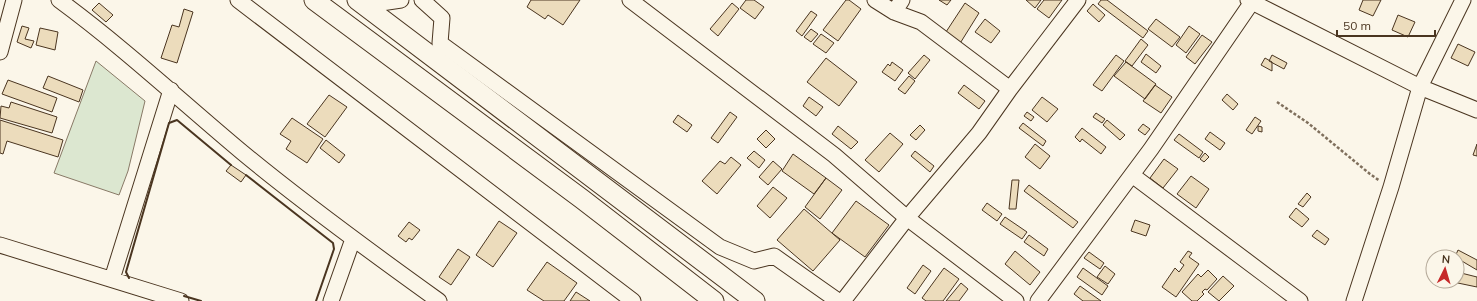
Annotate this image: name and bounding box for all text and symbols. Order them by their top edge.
scale bar [1337,12,1435,38]
text: 50 m [1343,18,1371,33]
north arrow [1425,249,1465,289]
text: N [1441,252,1451,266]

